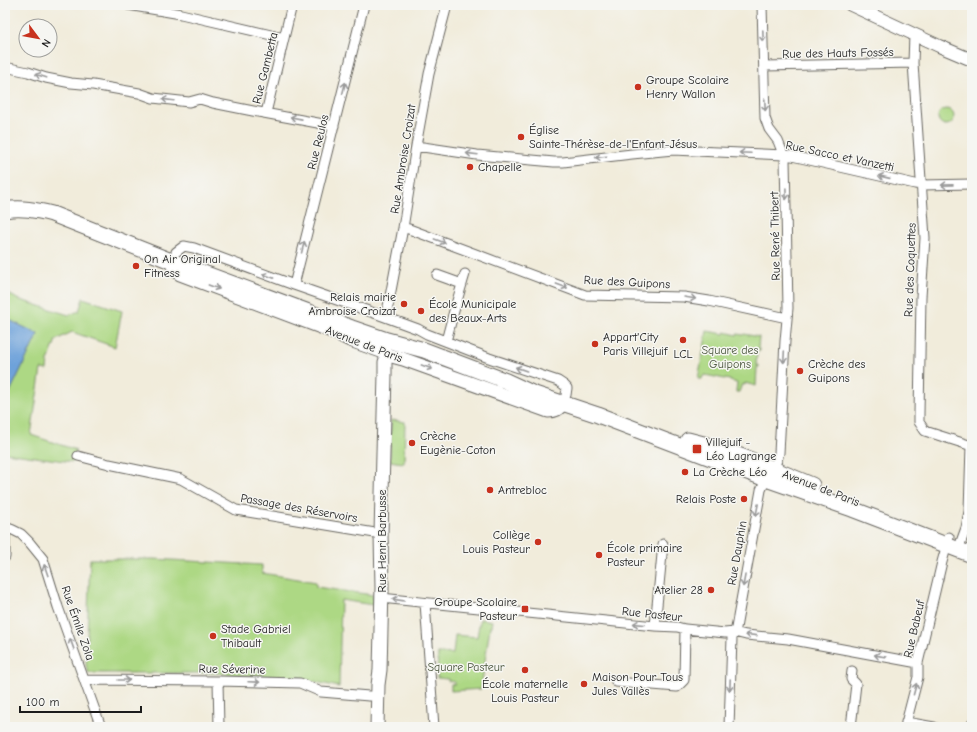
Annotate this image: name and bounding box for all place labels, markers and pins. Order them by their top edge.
place label: Groupe Scolaire Henry Wallon [646,73,729,101]
marker: Groupe Scolaire Henry Wallon [633,82,643,92]
place label: Église Sainte-Thérèse-de-l'Enfant-Jésus [529,123,697,151]
marker: Église Sainte-Thérèse-de-l'Enfant-Jésus [516,132,526,142]
place label: Chapelle [478,160,522,174]
marker: Chapelle [465,162,475,172]
place label: On Air Original Fitness [144,252,221,280]
marker: On Air Original Fitness [131,261,141,271]
place label: Relais mairie Ambroise Croizat [309,290,397,318]
place label: École Municipale des Beaux-Arts [429,297,516,325]
marker: Relais mairie Ambroise Croizat [399,299,409,309]
marker: École Municipale des Beaux-Arts [416,306,426,316]
place label: Appart'City Paris Villejuif [603,330,668,358]
marker: LCL [678,335,688,345]
marker: Appart'City Paris Villejuif [590,339,600,349]
place label: LCL [674,347,693,361]
place label: Crèche des Guipons [808,357,865,385]
marker: Crèche des Guipons [795,366,805,376]
place label: Crèche Eugènie-Coton [420,429,496,457]
place label: Villejuif - Léo Lagrange [706,435,776,463]
marker: Crèche Eugènie-Coton [407,438,417,448]
marker: Villejuif - Léo Lagrange [691,443,703,455]
place label: La Crèche Léo [693,465,767,479]
marker: La Crèche Léo [680,467,690,477]
place label: Antrebloc [498,483,547,497]
marker: Antrebloc [485,485,495,495]
place label: Relais Poste [676,492,736,506]
marker: Relais Poste [739,494,749,504]
place label: Collège Louis Pasteur [463,528,530,556]
marker: Collège Louis Pasteur [533,537,543,547]
place label: École primaire Pasteur [607,541,682,569]
marker: École primaire Pasteur [594,550,604,560]
place label: Atelier 28 [654,583,703,597]
marker: Atelier 28 [706,585,716,595]
place label: Groupe Scolaire Pasteur [434,595,517,623]
marker: Groupe Scolaire Pasteur [520,604,530,614]
place label: Stade Gabriel Thibault [221,622,291,650]
marker: Stade Gabriel Thibault [208,631,218,641]
marker: École maternelle Louis Pasteur [520,665,530,675]
place label: Maison Pour Tous Jules Vallès [592,670,683,698]
place label: École maternelle Louis Pasteur [482,677,568,705]
marker: Maison Pour Tous Jules Vallès [579,679,589,689]

